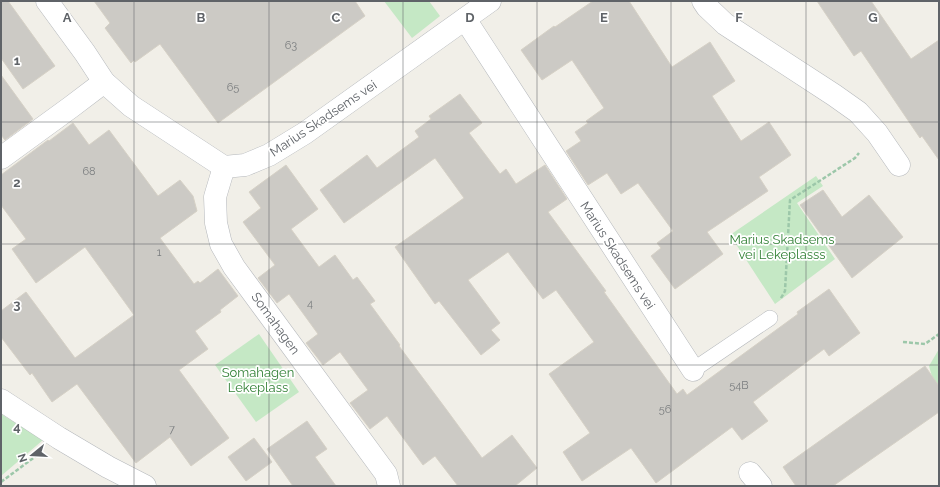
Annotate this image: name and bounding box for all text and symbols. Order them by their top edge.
text: A [63,10,72,25]
text: B [197,10,206,25]
text: C [332,10,341,25]
text: D [465,10,475,25]
text: E [600,10,608,25]
text: F [735,10,743,25]
text: G [868,10,878,25]
house number: 63 [285,39,297,52]
text: 1 [14,53,21,68]
street label: Marius Skadsems vei [267,77,379,160]
house number: 65 [227,81,239,94]
house number: 68 [82,165,96,178]
text: 2 [13,175,21,190]
street label: Marius Skadsems vei [577,199,658,312]
park label: Marius Skadsems vei Lekeplasss [729,232,835,262]
house number: 1 [157,246,162,259]
street label: Somahagen [248,290,303,357]
text: 3 [13,297,21,312]
house number: 4 [307,297,313,310]
park label: Somahagen Lekeplass [222,365,294,395]
house number: 54B [729,379,749,392]
house number: 56 [659,403,672,416]
text: 4 [13,419,21,434]
house number: 7 [169,423,175,436]
north arrow [12,435,52,475]
text: N [15,452,30,464]

